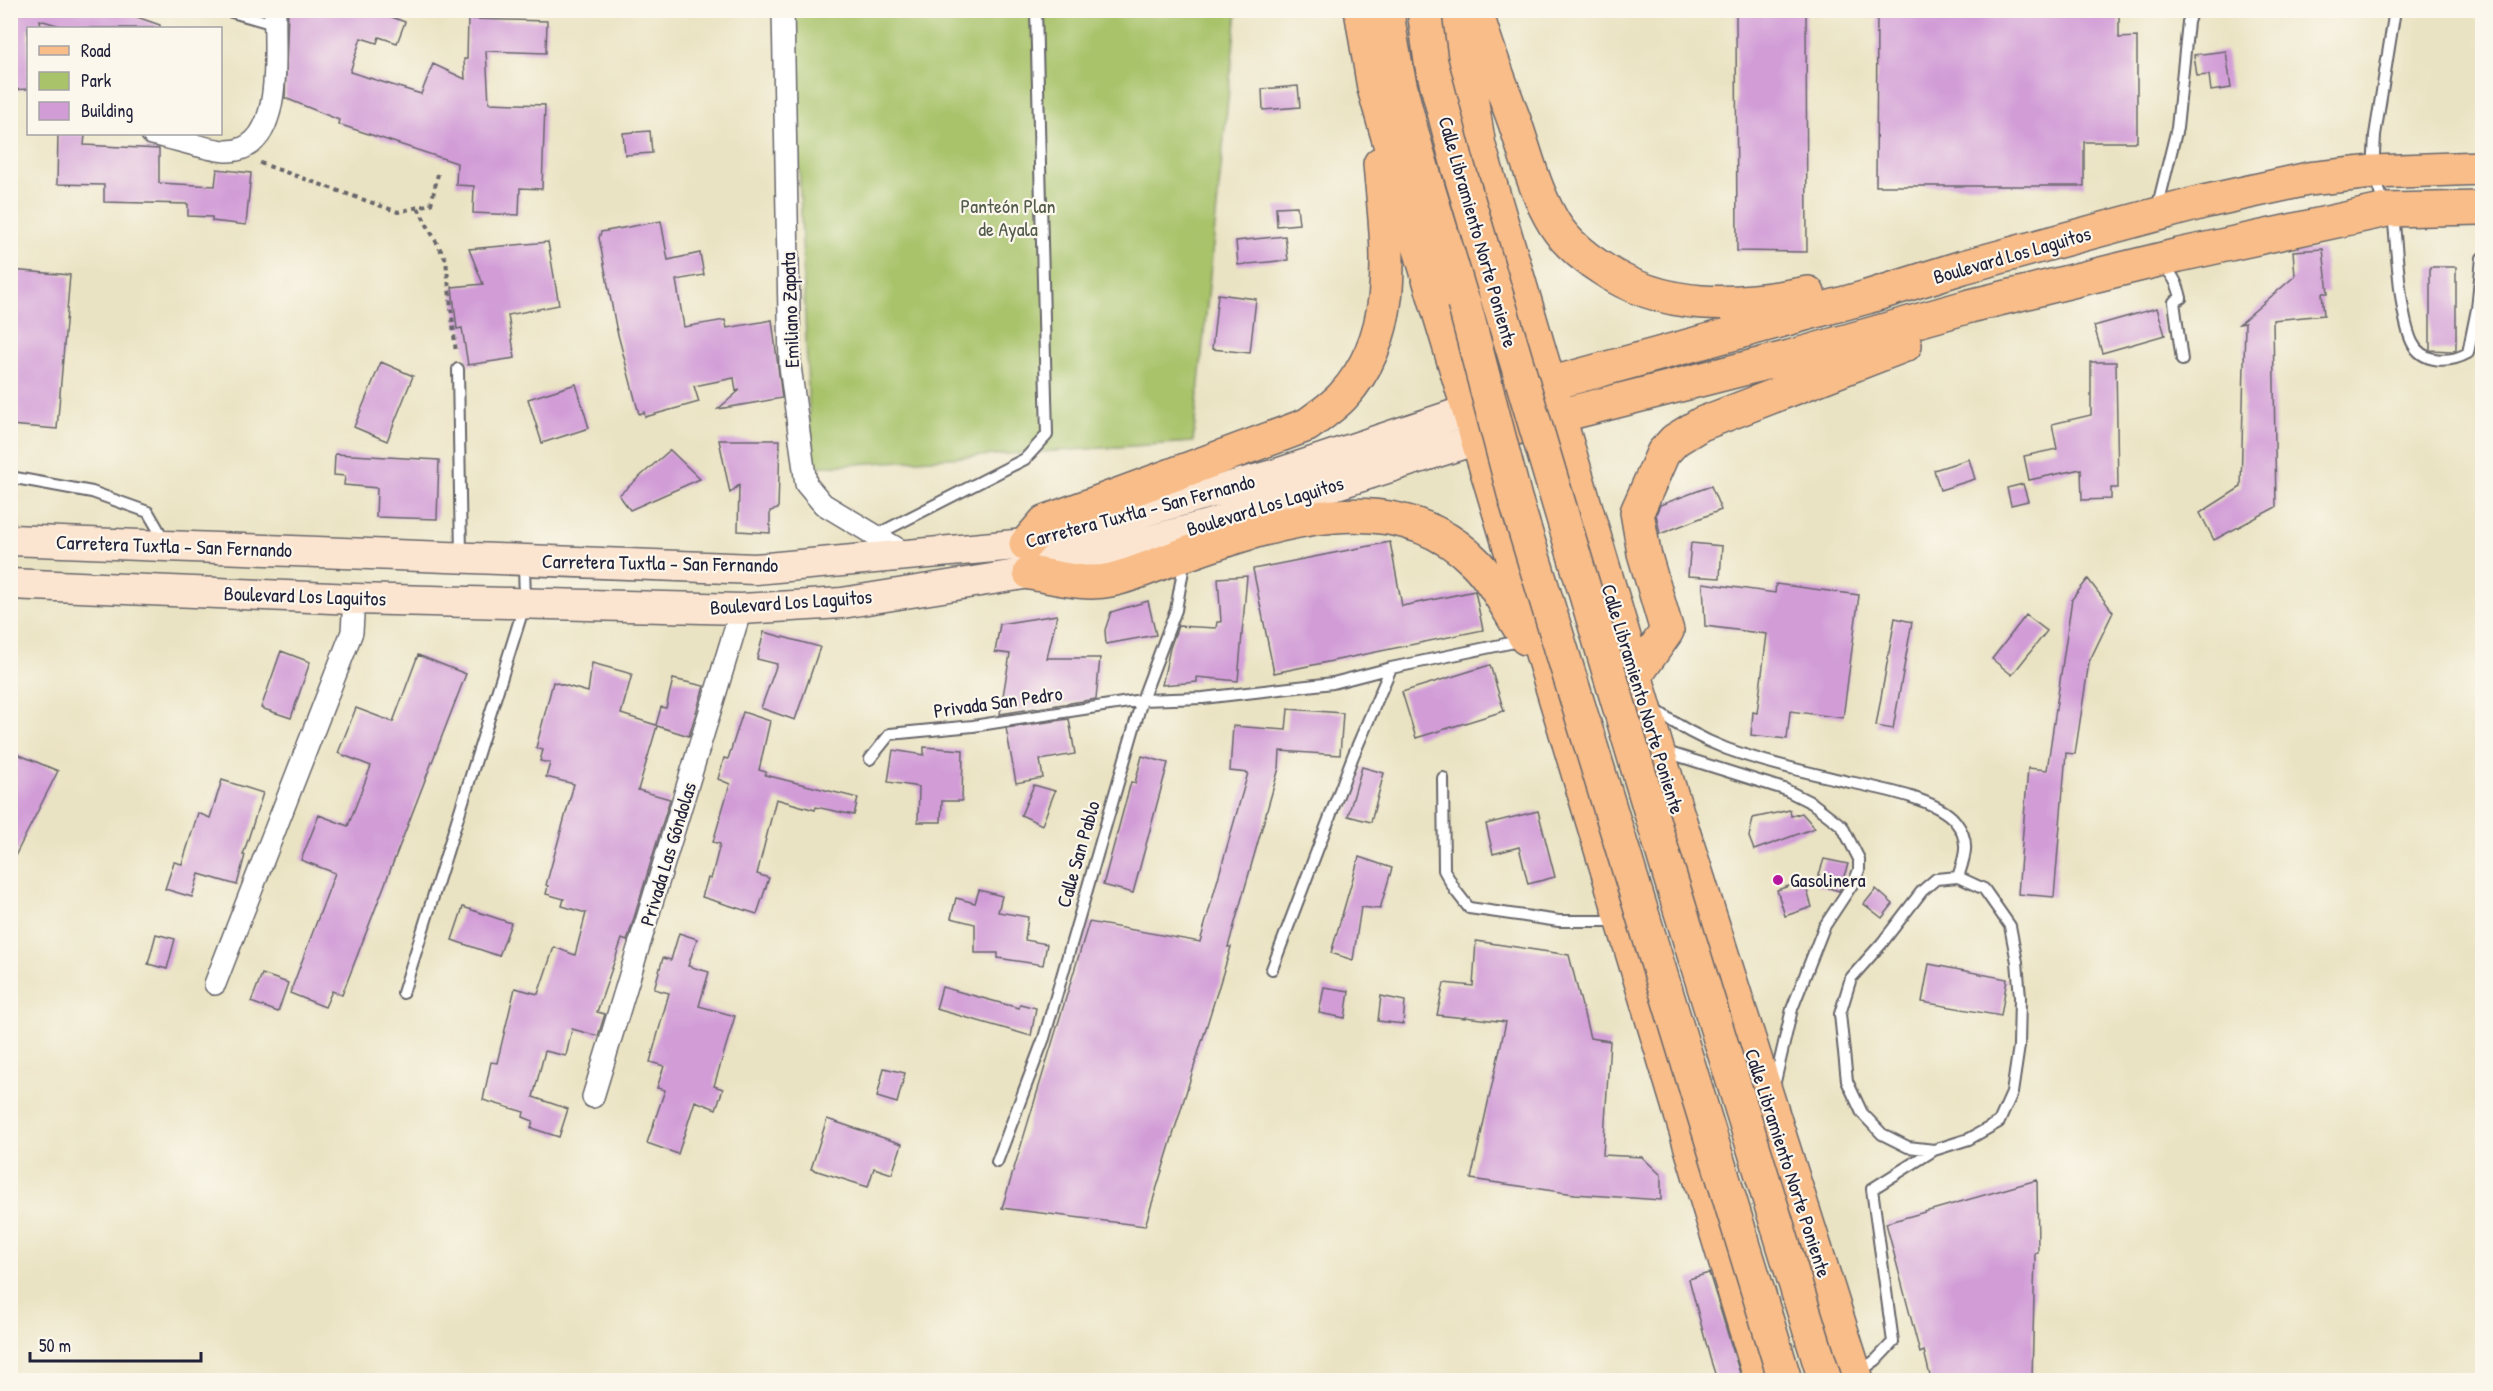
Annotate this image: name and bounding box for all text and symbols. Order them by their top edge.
legend [27,27,222,135]
text: Road [81,38,111,63]
text: Park [81,68,112,93]
text: Building [81,98,133,123]
street label: Calle Libramiento Norte Poniente [1433,113,1524,351]
park label: Panteón Plan de Ayala [961,192,1055,242]
street label: Boulevard Los Laguitos [1930,219,2094,290]
street label: Emiliano Zapata [774,252,805,368]
street label: Carretera Tuxtla - San Fernando [1022,467,1258,554]
street label: Boulevard Los Laguitos [1183,469,1347,542]
street label: Carretera Tuxtla - San Fernando [55,528,293,563]
street label: Carretera Tuxtla - San Fernando [542,547,778,578]
street label: Boulevard Los Laguitos [223,579,387,612]
street label: Calle Libramiento Norte Poniente [1596,581,1691,817]
street label: Boulevard Los Laguitos [709,582,873,621]
street label: Privada San Pedro [932,679,1064,724]
street label: Privada Las Góndolas [633,778,702,929]
street label: Calle San Pablo [1049,797,1106,910]
place label: Gasolinera [1790,866,1866,893]
marker: Gasolinera [1771,873,1785,887]
street label: Calle Libramiento Norte Poniente [1739,1045,1838,1281]
scale bar [30,1325,201,1363]
text: 50 m [39,1333,71,1358]

